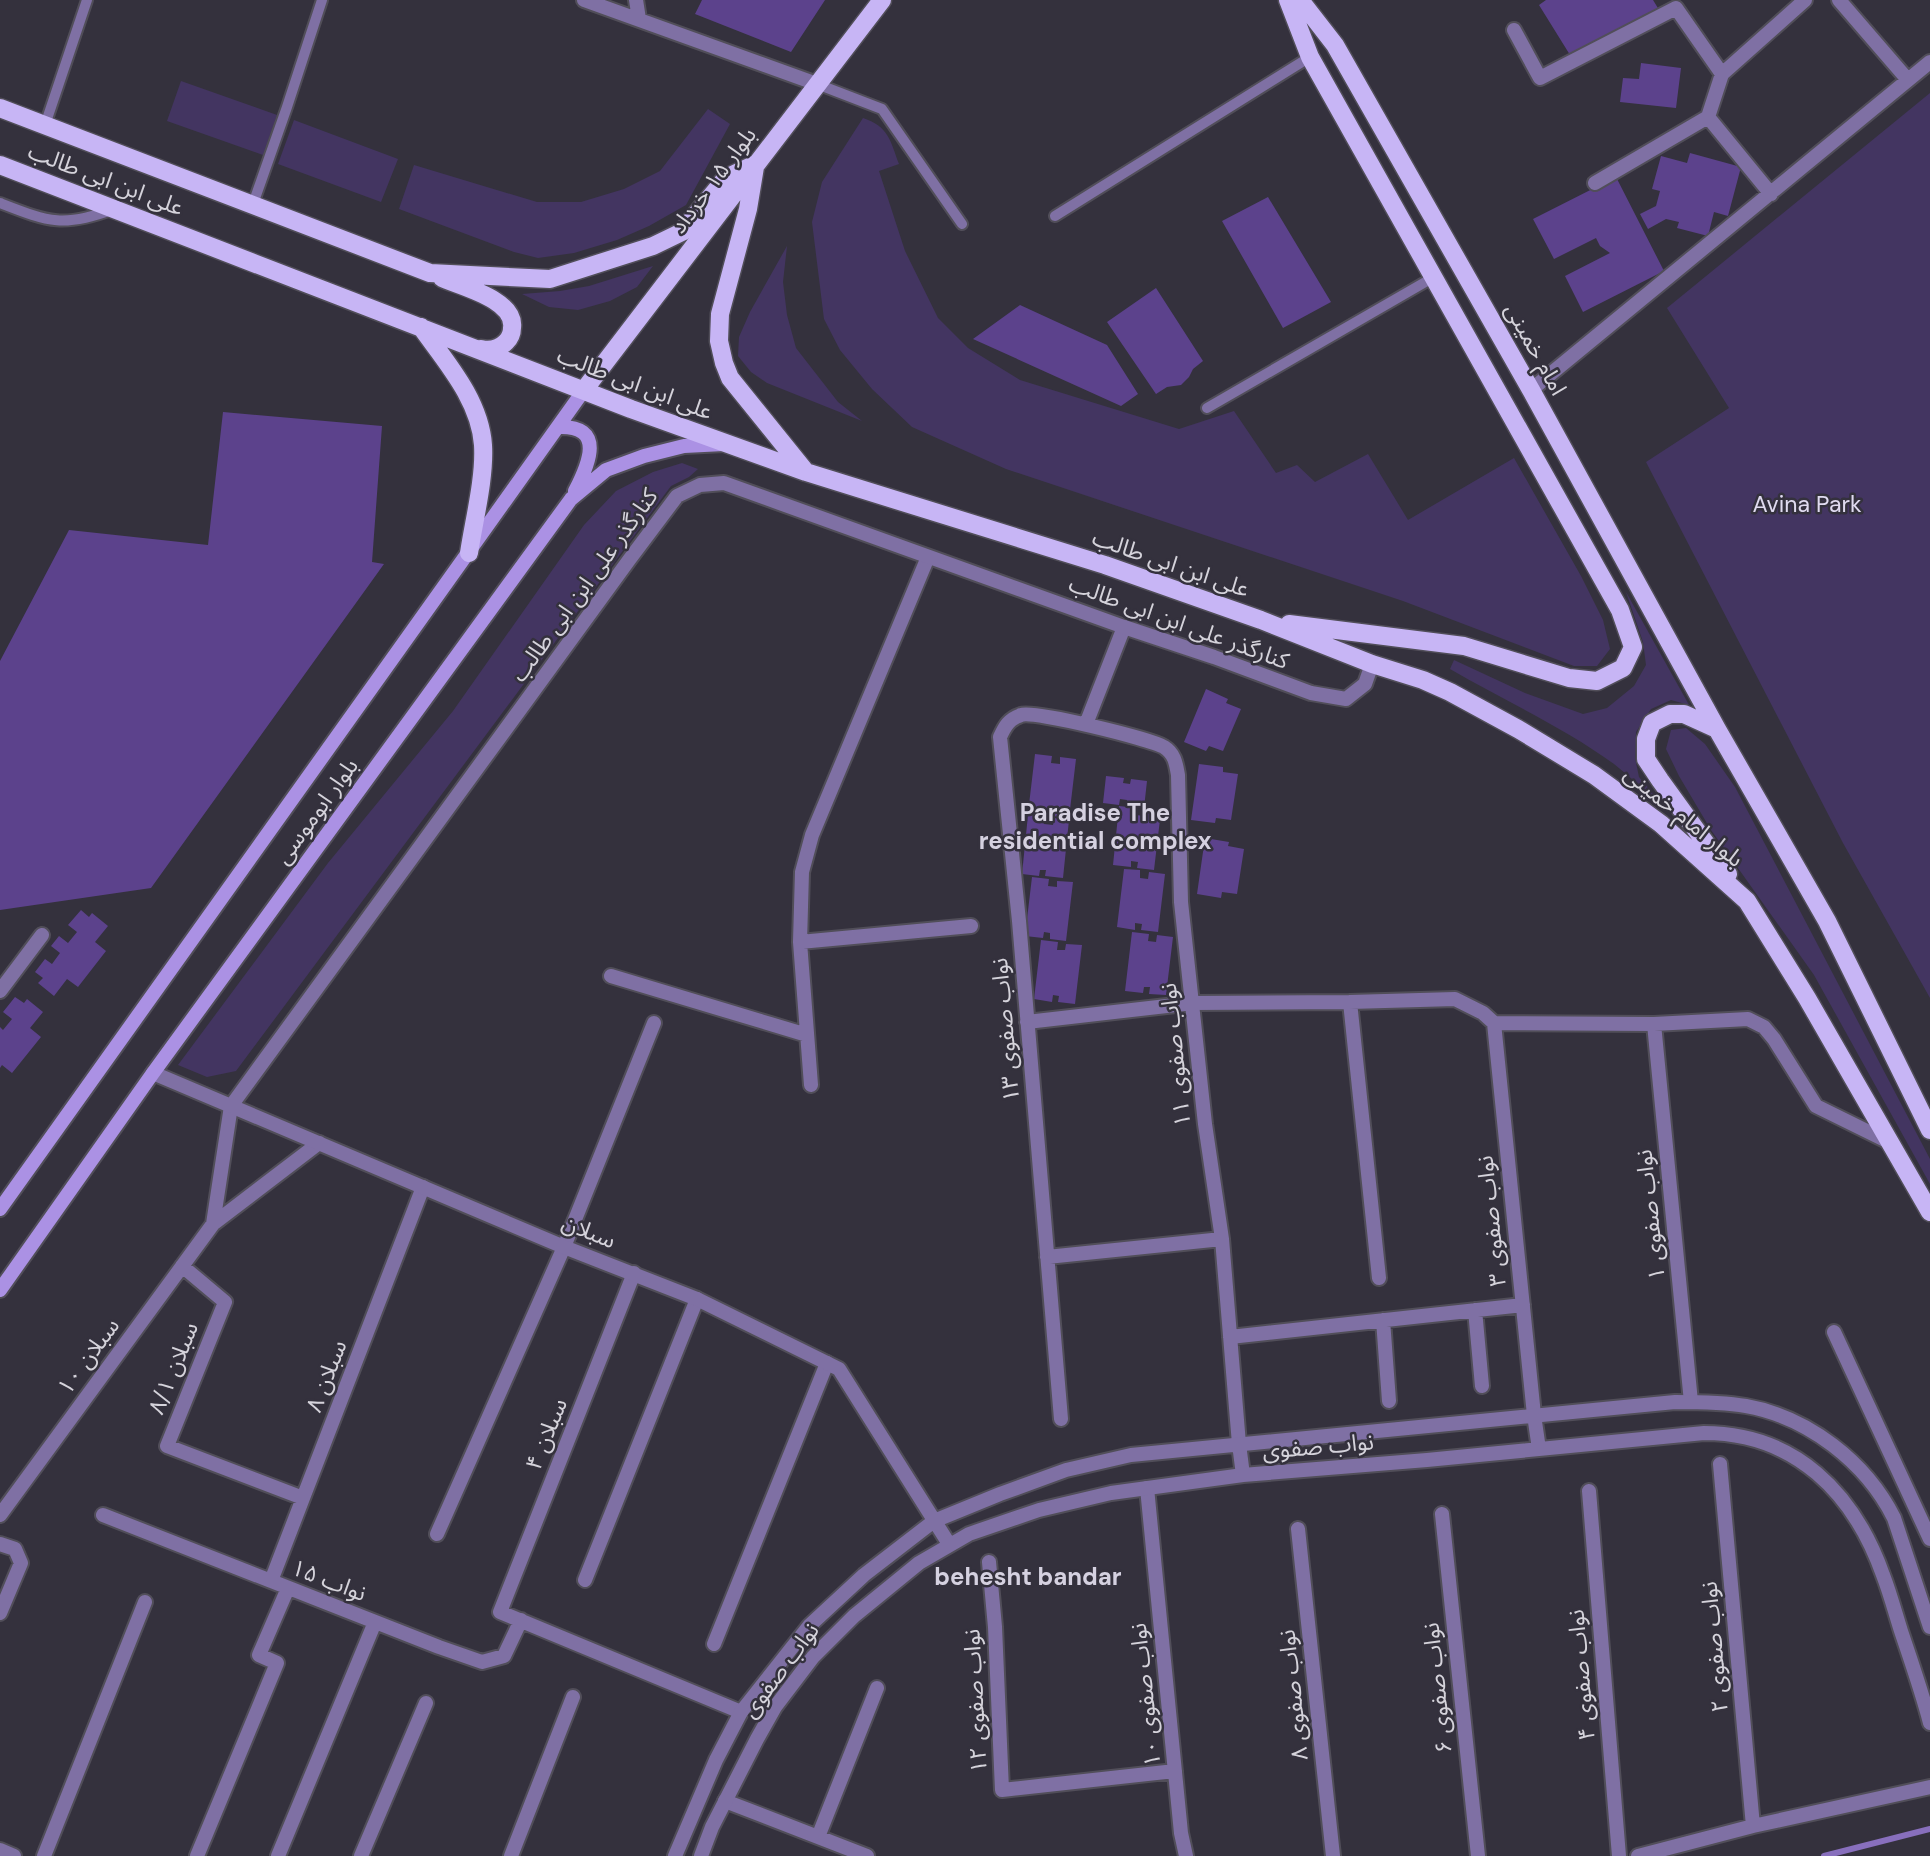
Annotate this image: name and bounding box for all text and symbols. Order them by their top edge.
street label: بلوار ۱۵ خرداد [663,121,763,239]
street label: علی ابن ابی طالب [24,136,188,222]
street label: امام خمینی [1496,297,1574,402]
street label: علی ابن ابی طالب [553,340,717,426]
street label: کنارگذر علی ابن ابی طالب [504,482,665,688]
park label: Avina Park [1753,489,1862,519]
street label: علی ابن ابی طالب [1088,522,1254,604]
street label: کنارگذر علی ابن ابی طالب [1065,568,1294,676]
street label: بلوار ابوموسی [267,752,365,870]
street label: بلوار امام خمینی [1616,758,1750,876]
district label: Paradise The residential complex [979,797,1212,856]
street label: نواب صفوی ۱۳ [984,957,1026,1103]
street label: نواب صفوی ۱۱ [1153,982,1197,1128]
street label: نواب صفوی ۱ [1628,1148,1672,1282]
street label: نواب صفوی ۳ [1469,1154,1513,1288]
street label: سبلان [558,1207,620,1255]
street label: سبلان ۱۰ [50,1312,126,1400]
street label: سبلان ۸/۱ [141,1317,205,1419]
street label: سبلان ۸ [299,1336,353,1416]
street label: سبلان ۴ [518,1394,574,1474]
street label: نواب صفوی [1261,1426,1375,1466]
street label: نواب ۱۵ [287,1552,371,1608]
district label: behesht bandar [934,1561,1122,1592]
street label: نواب صفوی ۲ [1693,1580,1735,1714]
street label: نواب صفوی ۴ [1560,1608,1602,1742]
street label: نواب صفوی [734,1616,826,1724]
street label: نواب صفوی ۶ [1415,1621,1459,1755]
street label: نواب صفوی ۱۰ [1123,1622,1167,1768]
street label: نواب صفوی ۱۲ [956,1628,994,1774]
street label: نواب صفوی ۸ [1271,1628,1315,1762]

